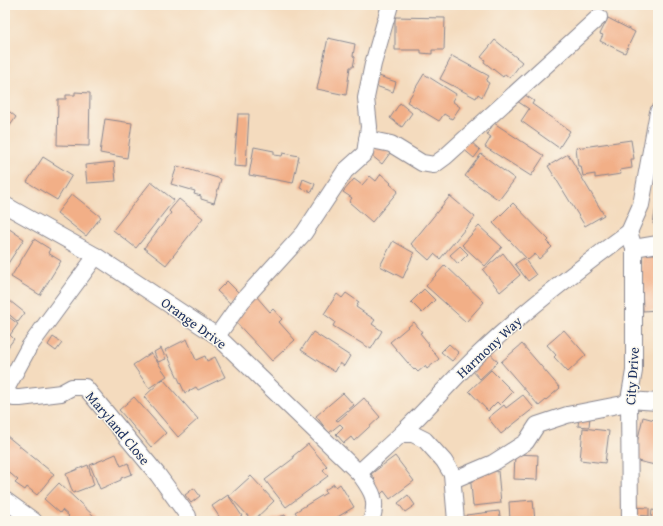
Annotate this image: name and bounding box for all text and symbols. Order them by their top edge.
street label: Orange Drive [157,292,231,354]
street label: Harmony Way [452,311,526,383]
street label: City Drive [620,346,644,406]
street label: Maryland Close [81,387,155,469]

